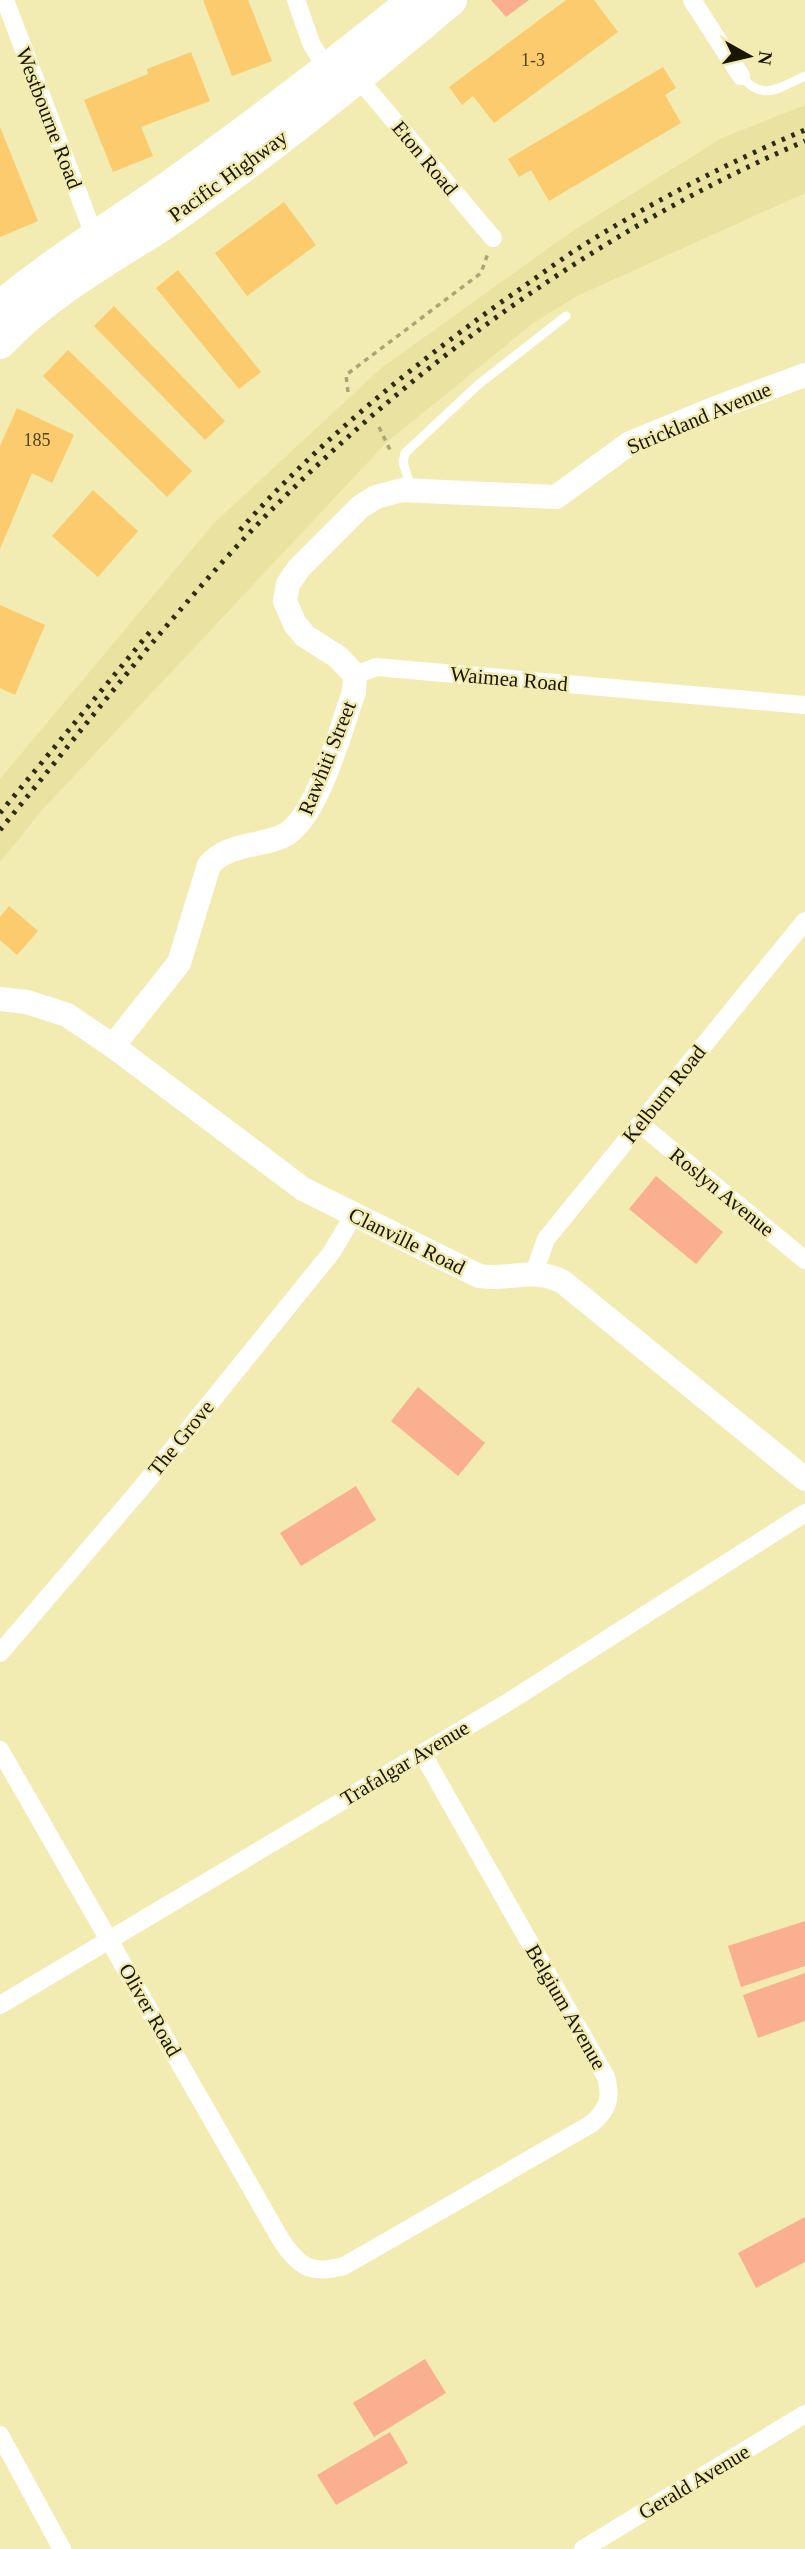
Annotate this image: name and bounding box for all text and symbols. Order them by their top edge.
north arrow [714,21,784,91]
street label: Westbourne Road [11,44,87,192]
house number: 1-3 [521,50,545,70]
text: N [754,50,777,67]
street label: Eton Road [387,116,463,200]
street label: Pacific Highway [164,125,292,227]
street label: Strickland Avenue [623,377,775,459]
house number: 185 [24,430,51,450]
street label: Waimea Road [449,662,569,696]
street label: Rawhiti Street [293,697,361,818]
street label: Kelburn Road [617,1040,711,1148]
street label: Roslyn Avenue [665,1143,779,1241]
street label: Clanville Road [345,1202,470,1280]
street label: The Grove [143,1395,219,1481]
street label: Trafalgar Avenue [337,1715,473,1811]
street label: Belgium Avenue [521,1940,611,2074]
street label: Oliver Road [114,1959,186,2061]
street label: Gerald Avenue [634,2440,754,2524]

